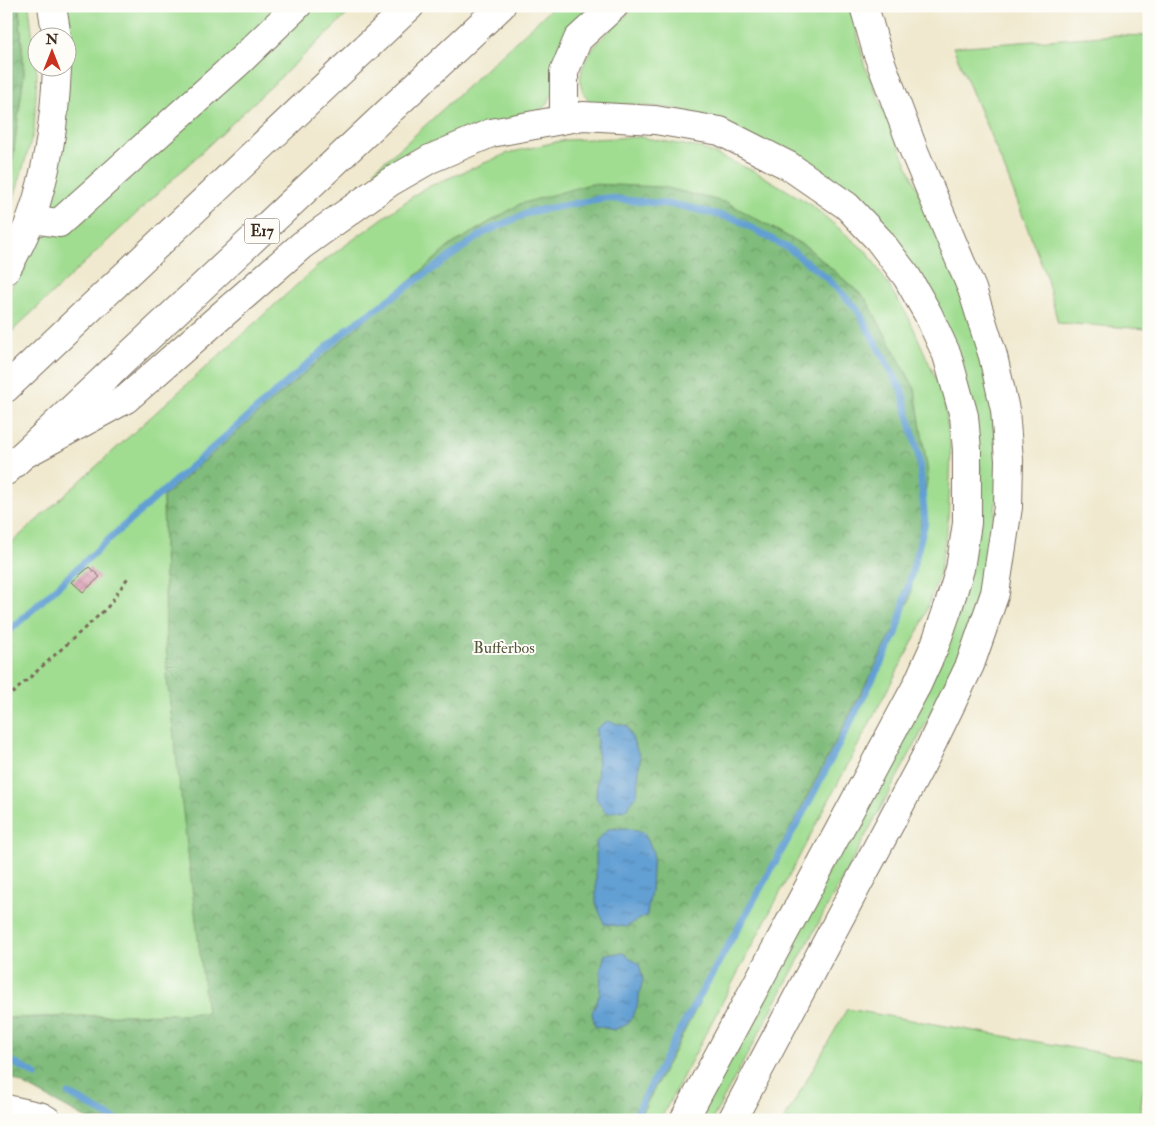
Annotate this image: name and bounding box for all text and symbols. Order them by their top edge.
north arrow [28,28,78,78]
text: N [45,31,59,48]
road number: E17 [244,218,280,244]
park label: Bufferbos [473,638,535,658]

